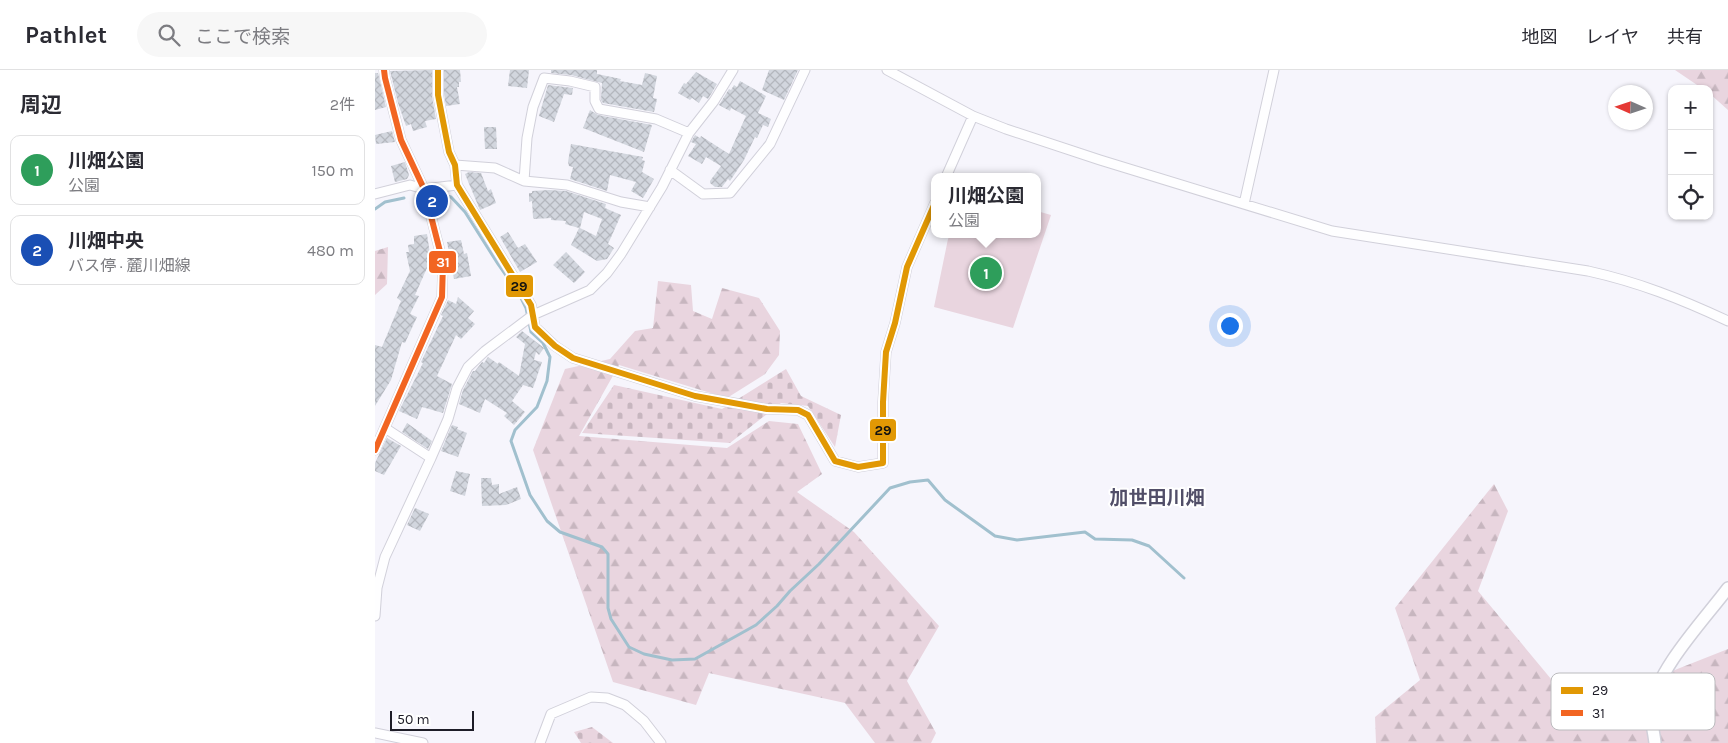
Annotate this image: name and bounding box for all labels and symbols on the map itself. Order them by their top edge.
north arrow [1608,85,1653,130]
pin: 2 [416,182,448,220]
line badge: 31 [428,250,457,274]
text: 31 [436,254,450,271]
pin: 1 [970,254,1002,292]
line badge: 29 [505,274,534,298]
text: 29 [510,278,528,295]
your location [1217,313,1243,339]
line badge: 29 [869,418,897,442]
text: 29 [874,422,892,439]
district label: 加世田川畑 [1109,487,1205,509]
legend [1551,673,1715,730]
text: 29 [1592,682,1608,699]
text: 31 [1592,705,1605,722]
scale bar [390,708,474,731]

